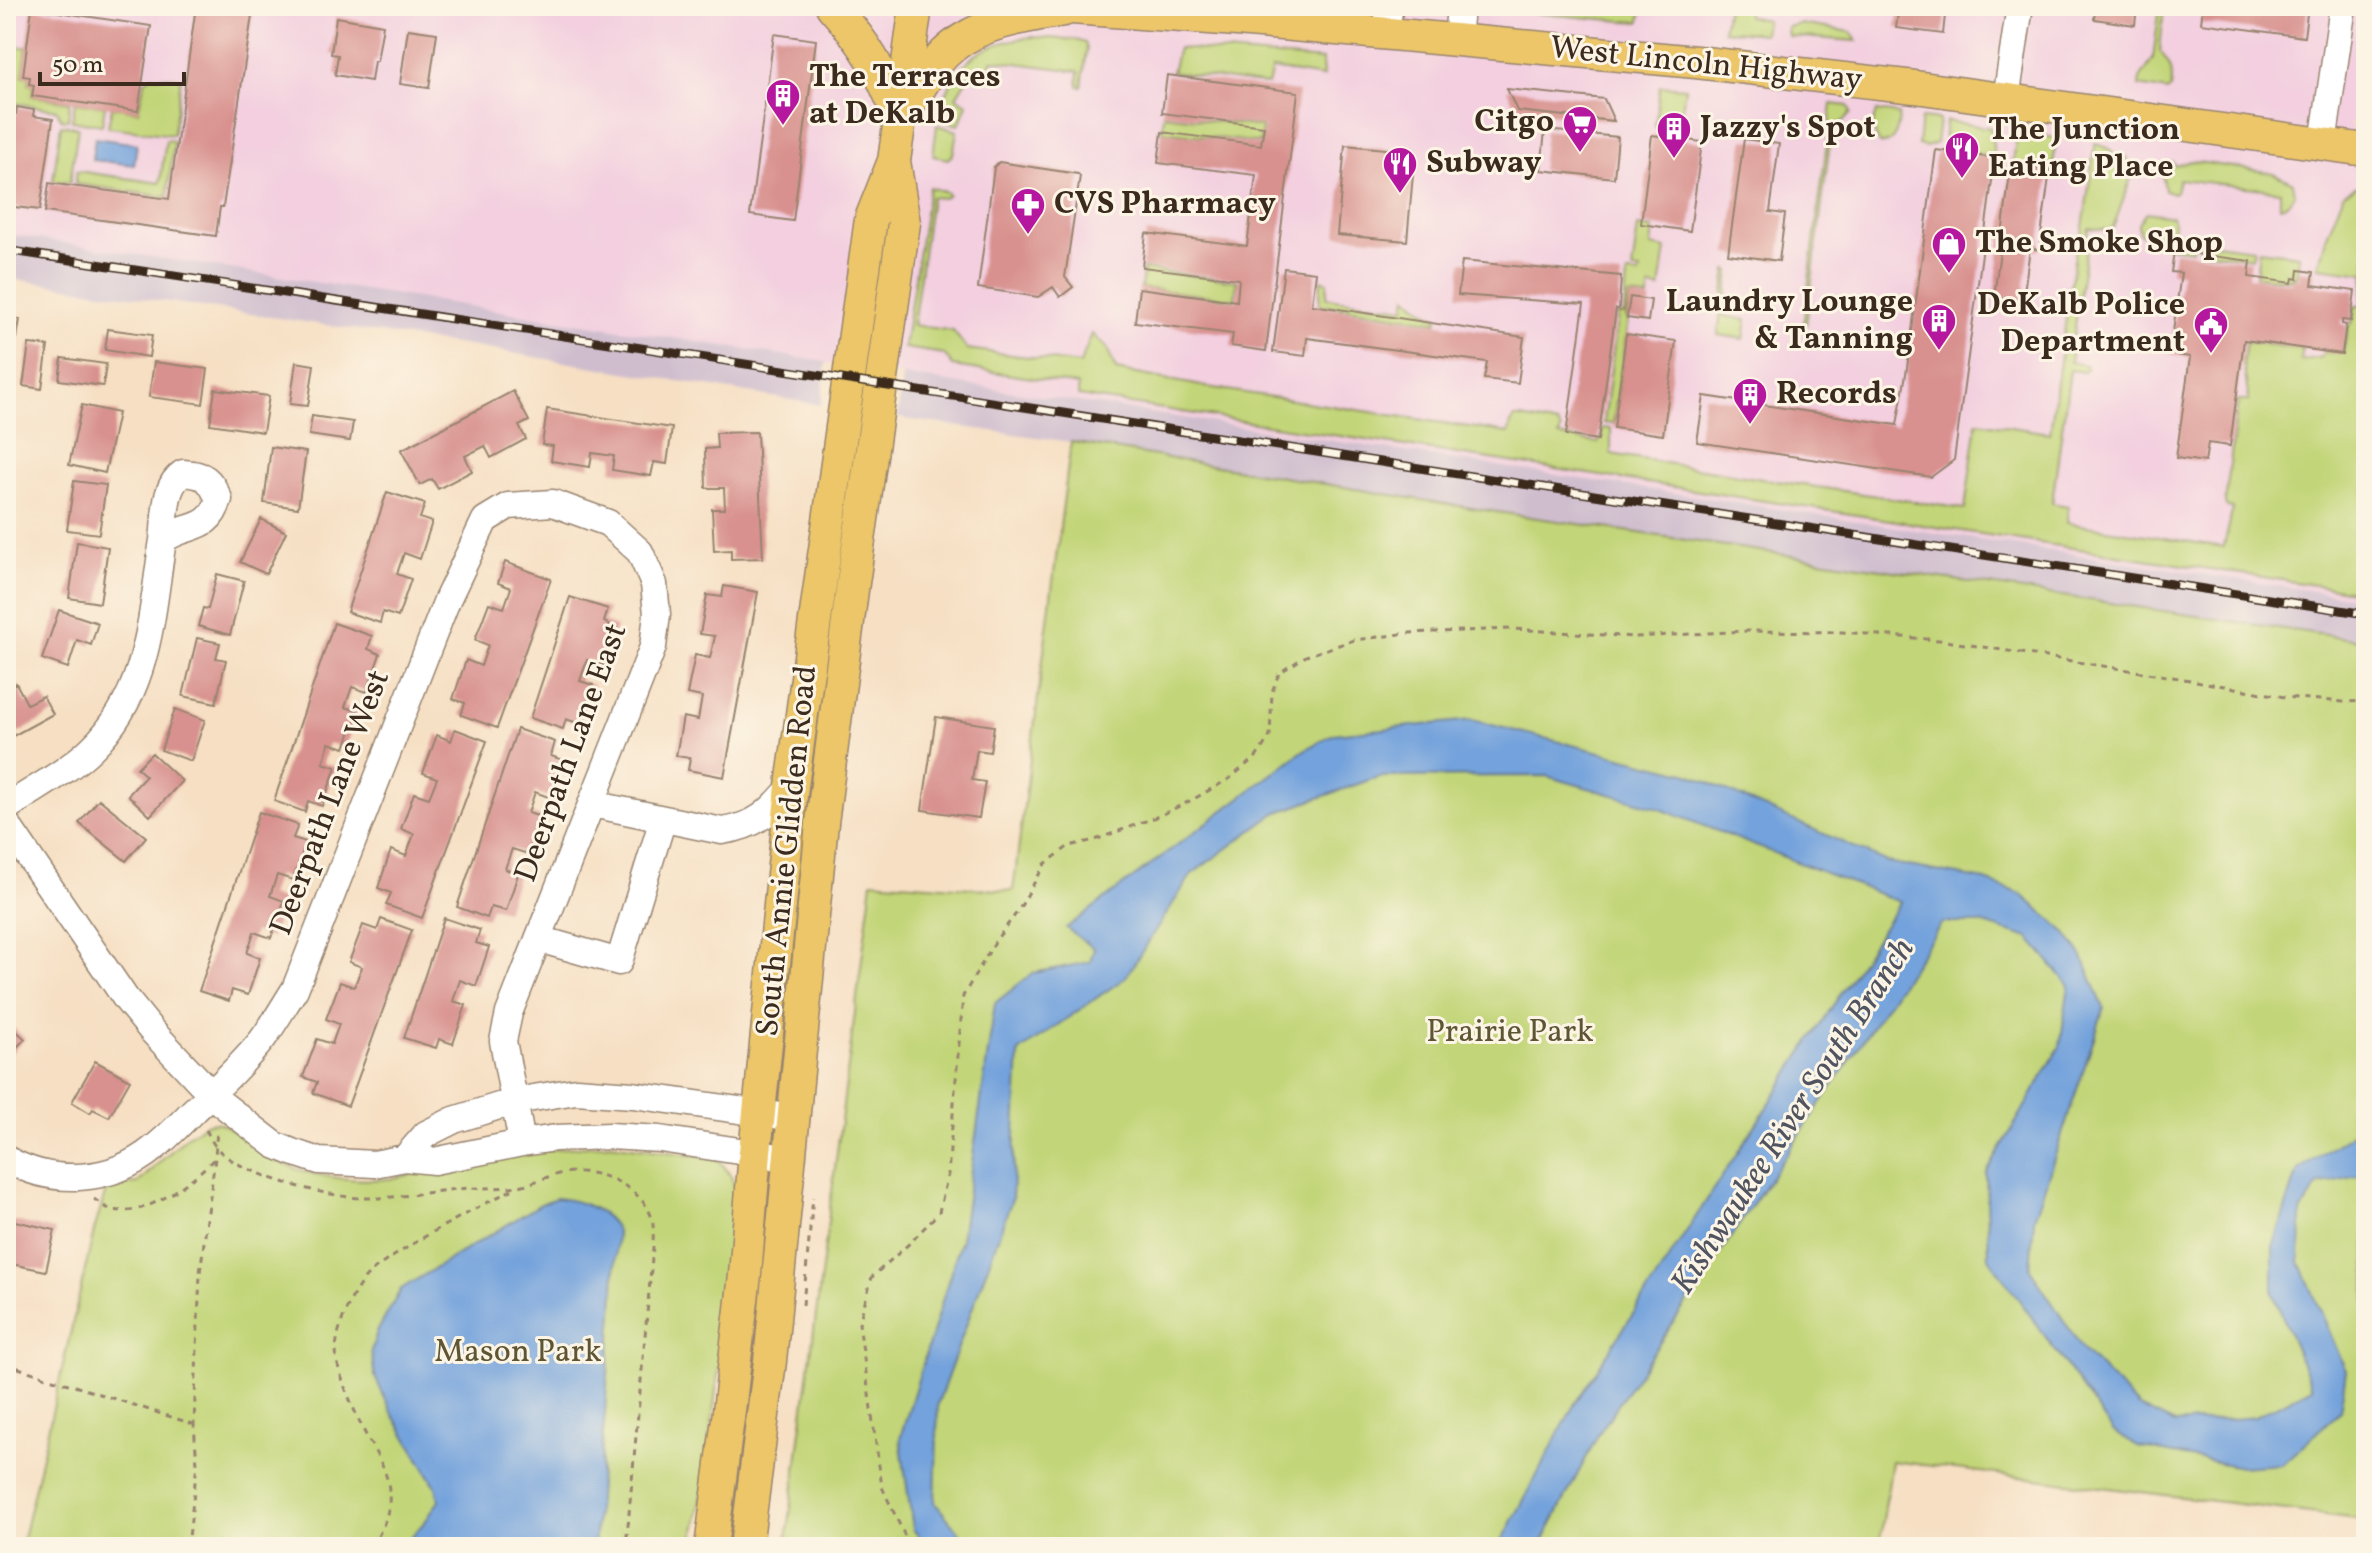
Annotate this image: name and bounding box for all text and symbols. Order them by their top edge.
street label: West Lincoln Highway [1548,27,1864,103]
scale bar [40,36,184,86]
text: 50 m [52,49,104,83]
place label: The Terraces at DeKalb [809,56,1000,137]
building icon: The Terraces at DeKalb [764,77,802,127]
place label: Citgo [1474,101,1554,145]
supermarket icon: Citgo [1561,104,1599,154]
place label: Jazzy's Spot [1699,107,1875,151]
place label: The Junction Eating Place [1988,109,2180,190]
building icon: Jazzy's Spot [1655,110,1693,160]
restaurant icon: The Junction Eating Place [1943,130,1981,180]
place label: Subway [1426,142,1541,186]
restaurant icon: Subway [1381,145,1419,195]
place label: CVS Pharmacy [1054,183,1276,227]
pharmacy icon: CVS Pharmacy [1009,186,1047,236]
place label: The Smoke Shop [1975,222,2223,266]
shop icon: The Smoke Shop [1930,225,1968,275]
place label: Laundry Lounge & Tanning [1666,281,1913,362]
place label: DeKalb Police Department [1977,284,2185,365]
building icon: Laundry Lounge & Tanning [1920,302,1958,352]
public building icon: DeKalb Police Department [2192,305,2230,355]
place label: Records [1776,373,1897,417]
building icon: Records [1731,376,1769,426]
street label: Deerpath Lane East [505,618,639,888]
street label: South Annie Glidden Road [747,663,829,1039]
street label: Deerpath Lane West [260,664,402,942]
water label: Kishwaukee River South Branch [1661,930,1927,1304]
park label: Prairie Park [1426,1011,1594,1055]
park label: Mason Park [434,1331,602,1375]

